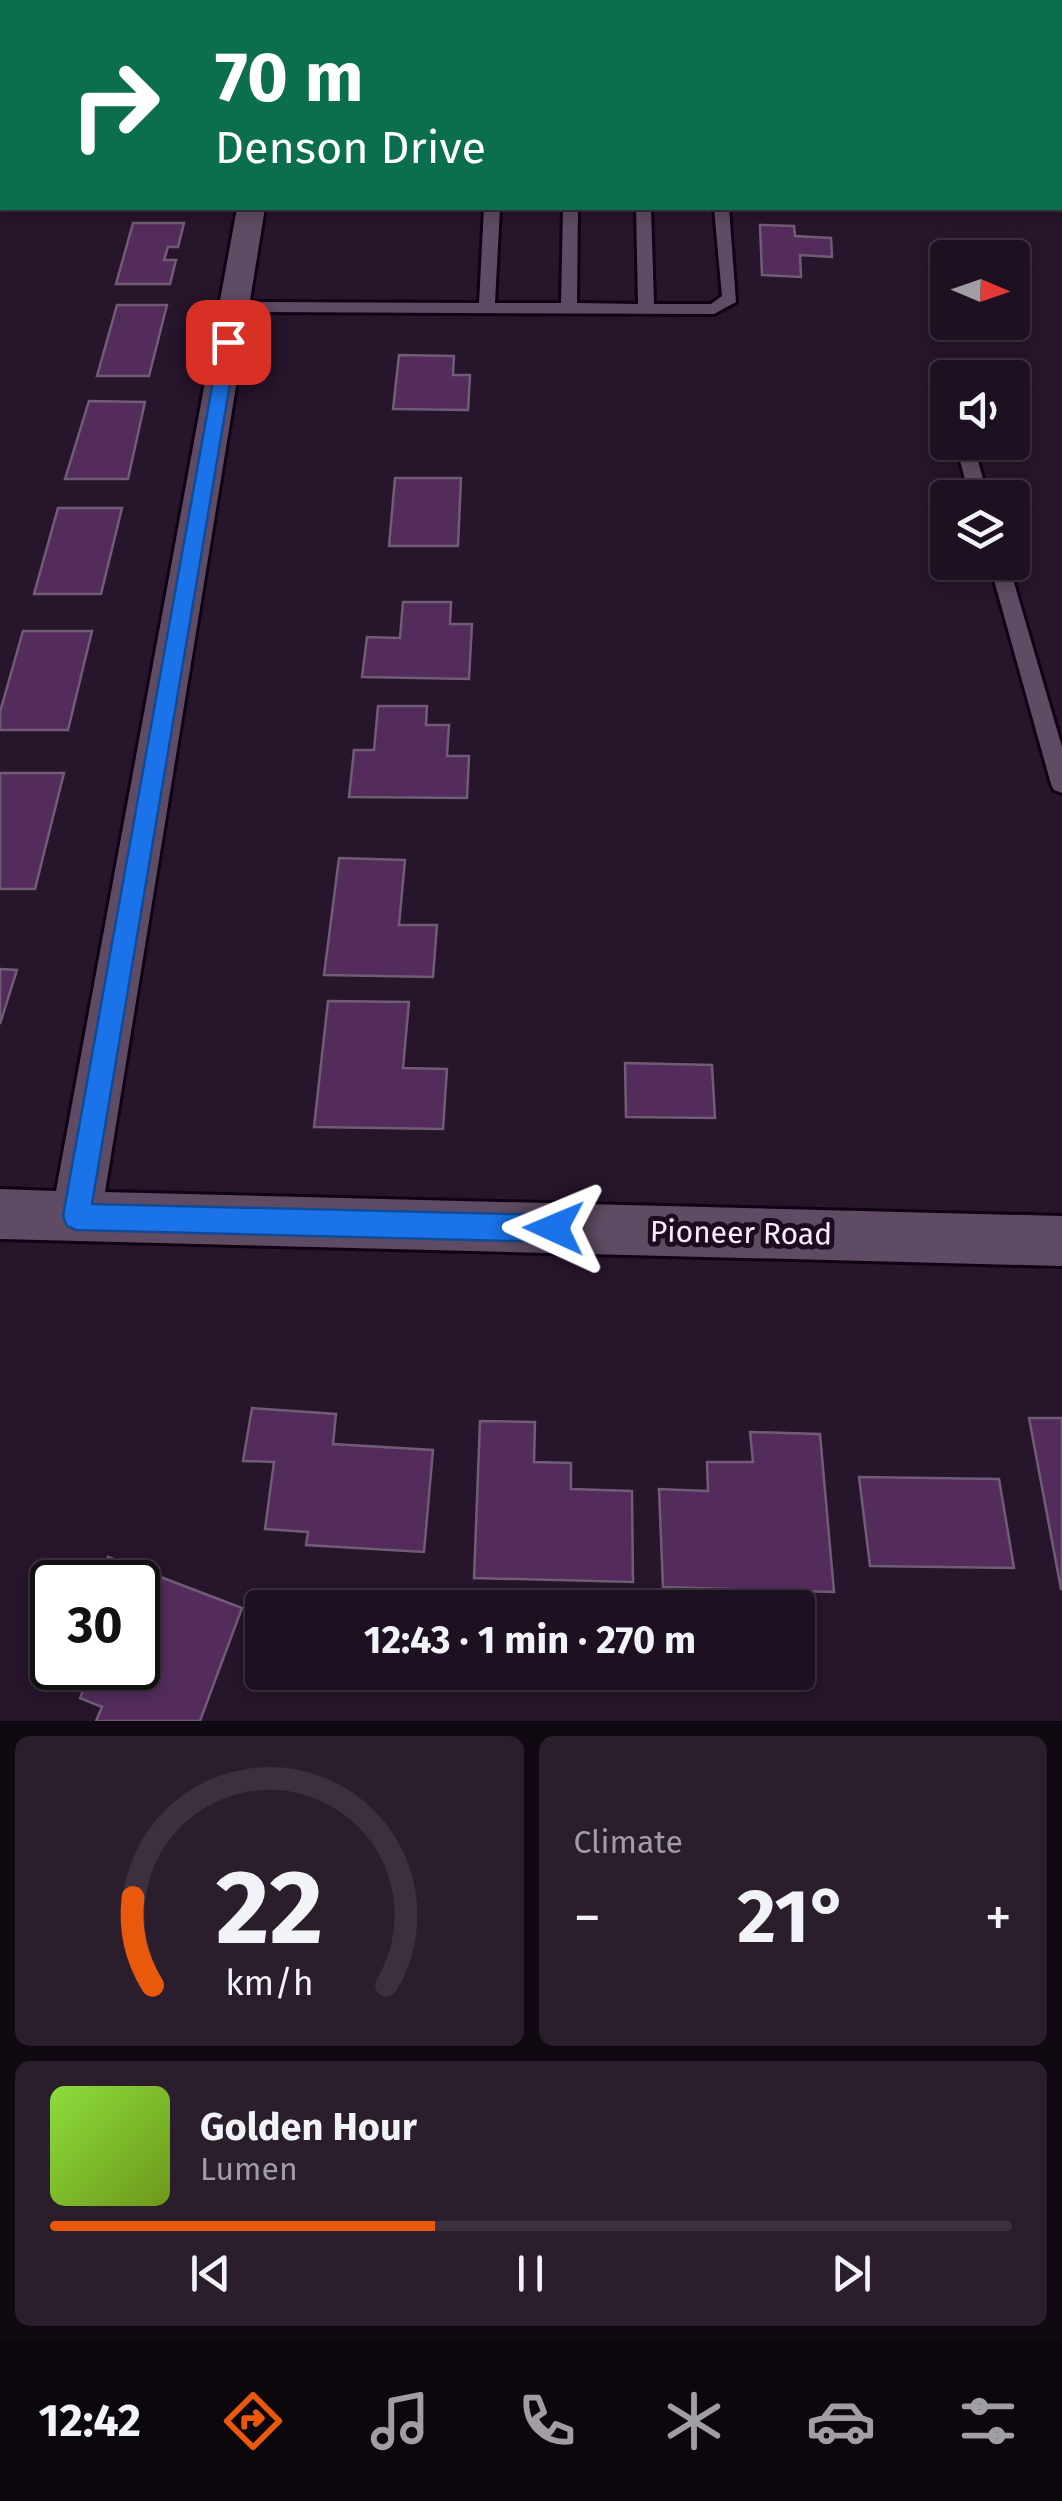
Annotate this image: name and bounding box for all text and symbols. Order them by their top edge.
text: 70 m [215,36,364,120]
icon: right [50,40,180,170]
text: Denson Drive [215,121,486,175]
north arrow [930,240,1030,340]
map controls [930,240,1030,580]
pin [186,300,271,385]
icon: arrive [201,315,256,370]
button: sound [930,360,1030,460]
button: layers [930,480,1030,580]
position arrow [502,1176,606,1280]
street label: Pioneer Road [649,1213,833,1253]
speed limit sign: 30 [30,1560,160,1690]
text: 12:43 · 1 min · 270 m [364,1617,696,1663]
text: Climate [574,1823,683,1861]
text: 22 [215,1846,323,1971]
text: 21° [737,1872,848,1962]
text: − [574,1885,601,1951]
text: + [985,1885,1012,1951]
text: km/h [225,1962,313,2004]
text: Golden Hour [200,2104,417,2150]
text: Lumen [200,2150,298,2188]
icon: previous [183,2246,238,2301]
icon: pause [503,2246,558,2301]
icon: next [824,2246,879,2301]
icon: directions [218,2386,288,2456]
icon: music [365,2386,435,2456]
icon: phone [512,2386,582,2456]
icon: climate [659,2386,729,2456]
icon: car [806,2386,876,2456]
icon: filters [953,2386,1023,2456]
text: 12:42 [39,2394,141,2448]

